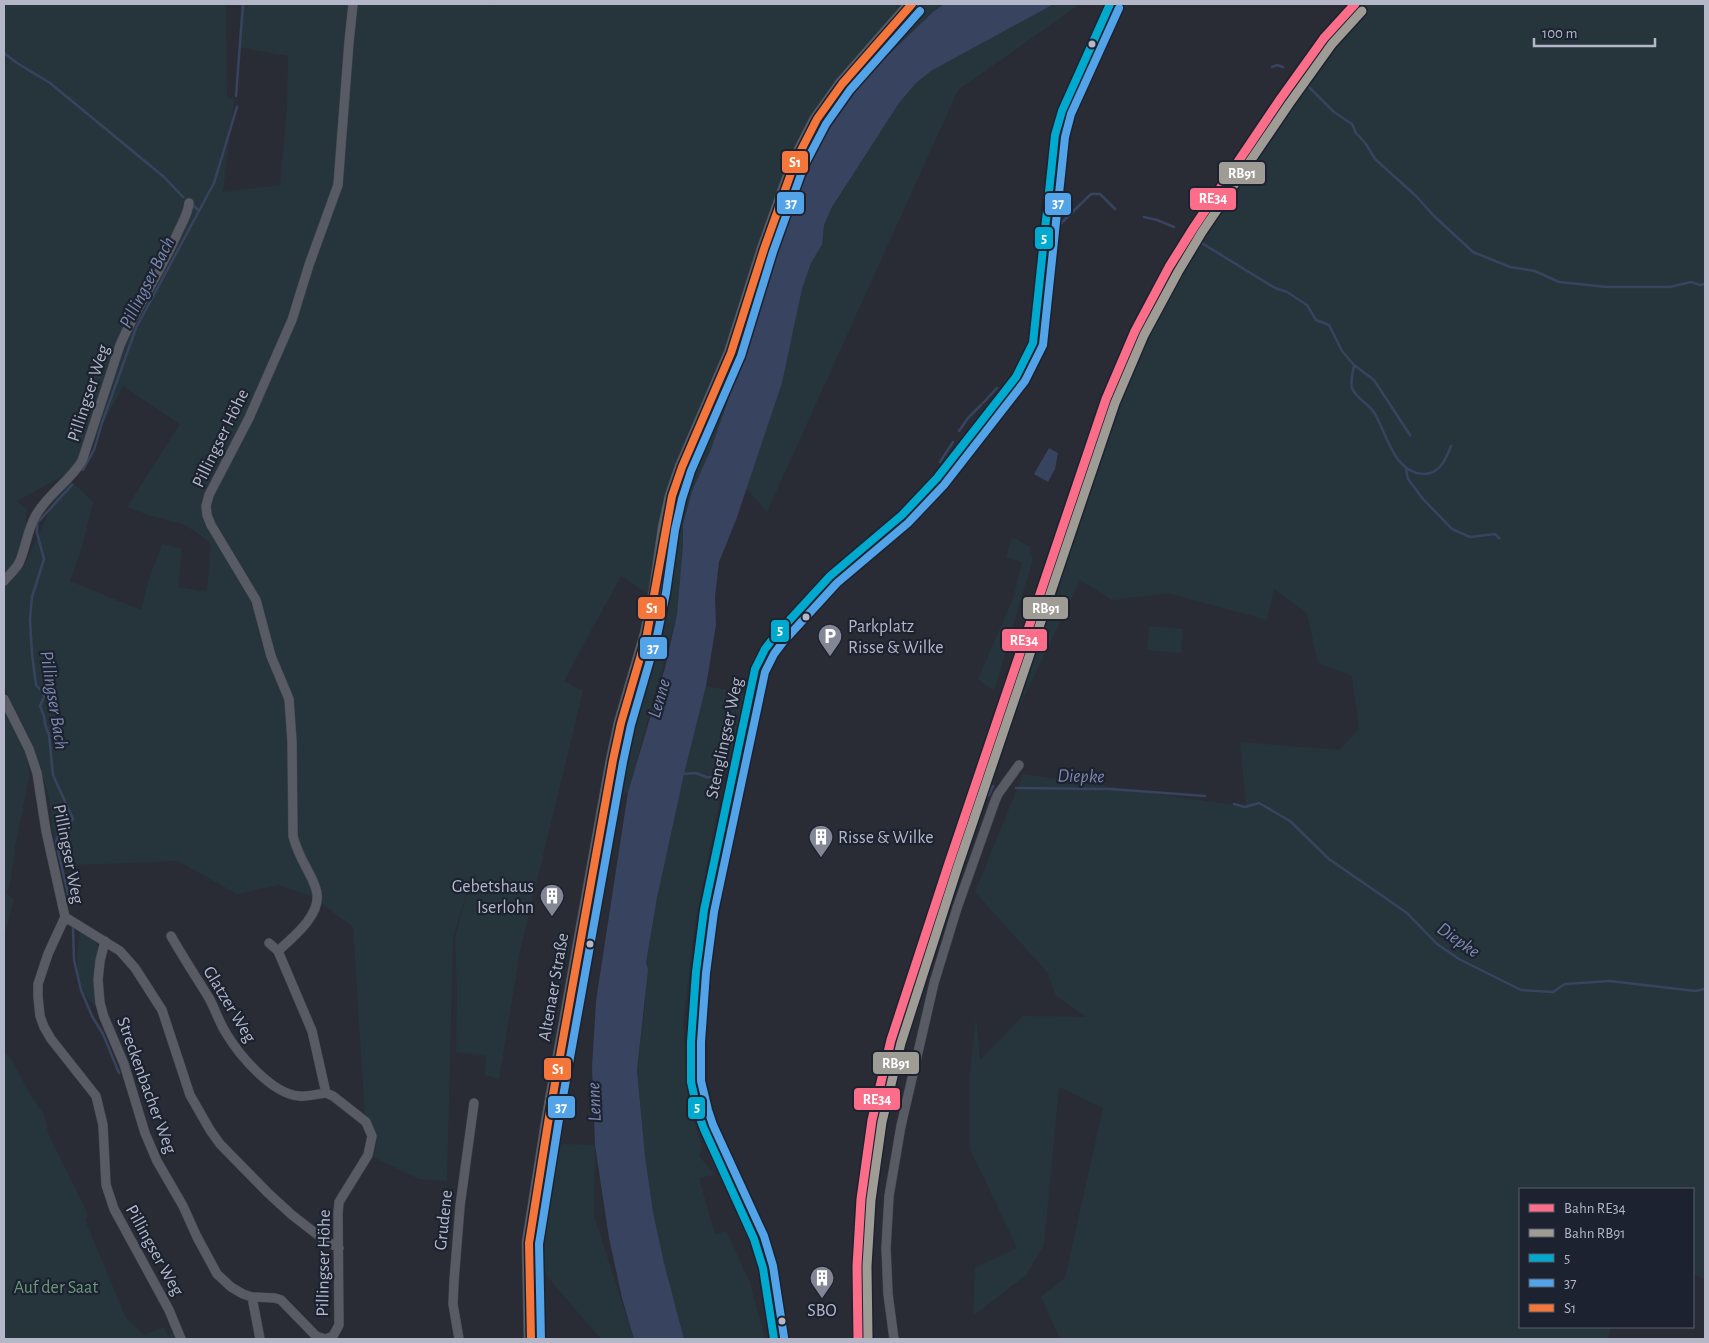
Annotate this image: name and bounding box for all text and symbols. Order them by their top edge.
scale bar [1534,15,1655,47]
text: 100 m [1542,26,1577,41]
unlabelled marker [1087,39,1097,49]
line badge: S1 [781,150,809,174]
text: S1 [789,156,801,170]
line badge: RB91 [1218,161,1266,185]
text: RB91 [1228,167,1256,181]
line badge: RE34 [1189,187,1237,211]
line badge: 37 [776,191,805,215]
line badge: 37 [1044,192,1072,216]
text: RE34 [1199,192,1227,206]
text: 37 [785,197,797,211]
text: 37 [1052,197,1064,211]
line badge: 5 [1034,226,1054,250]
text: 5 [1041,232,1047,246]
water label: Pillingser Bach [116,234,178,331]
street label: Pillingser Weg [65,342,113,444]
street label: Pillingser Höhe [189,386,252,491]
line badge: S1 [637,596,666,620]
line badge: RB91 [1022,596,1069,620]
text: S1 [646,602,658,616]
text: RB91 [1032,602,1060,616]
unlabelled marker [801,612,811,622]
place label: Parkplatz Risse & Wilke [848,618,944,657]
line badge: 5 [770,619,790,643]
parking icon: Parkplatz Risse & Wilke [817,623,843,657]
text: 5 [777,624,783,638]
line badge: RE34 [1001,628,1048,652]
text: RE34 [1010,634,1038,648]
line badge: 37 [639,636,668,660]
text: 37 [647,642,659,656]
water label: Pillingser Bach [36,649,71,751]
street label: Stenglingser Weg [703,676,747,800]
water label: Lenne [645,677,674,720]
water label: Diepke [1057,767,1105,786]
street label: Pillingser Weg [50,803,87,906]
building icon: Risse & Wilke [808,824,834,858]
place label: Risse & Wilke [838,829,934,847]
place label: Gebetshaus Iserlohn [452,878,534,917]
building icon: Gebetshaus Iserlohn [539,883,565,917]
water label: Diepke [1433,919,1483,962]
street label: Altenaer Straße [536,932,572,1043]
unlabelled marker [585,939,595,949]
street label: Glatzer Weg [199,963,259,1046]
street label: Streckenbacher Weg [113,1015,179,1156]
line badge: RB91 [872,1051,920,1075]
line badge: S1 [543,1057,572,1081]
text: RB91 [882,1057,910,1071]
text: S1 [552,1063,564,1077]
water label: Lenne [584,1082,605,1122]
line badge: RE34 [853,1087,901,1111]
text: RE34 [863,1093,891,1107]
line badge: 37 [547,1095,576,1119]
line badge: 5 [687,1096,706,1120]
text: 37 [555,1101,567,1115]
text: 5 [694,1101,700,1115]
legend [1519,1188,1694,1328]
street label: Grudene [432,1189,456,1251]
text: Bahn RE34 [1564,1201,1626,1216]
street label: Pillingser Weg [122,1202,187,1299]
street label: Pillingser Höhe [314,1209,334,1317]
text: Bahn RB91 [1564,1226,1625,1241]
text: 5 [1564,1251,1570,1266]
building icon: SBO [809,1265,835,1299]
text: 37 [1564,1276,1576,1291]
park label: Auf der Saat [14,1279,98,1297]
text: S1 [1564,1301,1576,1316]
place label: SBO [807,1302,837,1320]
unlabelled marker [777,1316,787,1326]

